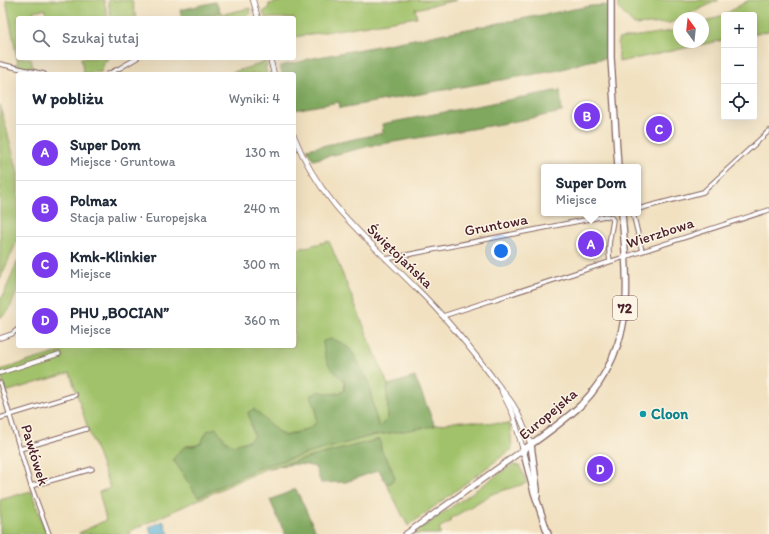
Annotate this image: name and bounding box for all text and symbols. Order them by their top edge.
north arrow [673,12,709,48]
map controls [721,12,757,120]
button: + [721,12,757,48]
search box [16,16,296,60]
icon: search [30,27,52,49]
text: Szukaj tutaj [62,29,139,47]
button: − [721,48,757,84]
button: locate [721,84,757,120]
text: W pobliżu [32,88,103,108]
text: Wyniki: 4 [229,91,280,106]
pin: B [574,101,600,131]
pin: C [646,114,672,144]
text: Super Dom [70,136,141,154]
text: A [41,145,49,160]
text: 130 m [245,145,280,160]
text: Miejsce · Gruntowa [70,154,175,169]
popup [541,164,641,216]
text: Super Dom [556,174,626,192]
text: Polmax [70,192,117,210]
text: Miejsce [556,192,597,207]
text: B [41,201,49,216]
text: 240 m [243,201,280,216]
text: Stacja paliw · Europejska [70,210,207,225]
street label: Gruntowa [463,210,529,240]
street label: Wierzbowa [624,214,696,252]
street label: Świętojańska [363,220,437,292]
pin: A [578,229,604,259]
your location [491,241,511,261]
text: Kmk-Klinkier [70,248,156,266]
text: C [41,257,49,272]
text: 300 m [243,257,280,272]
text: Miejsce [70,266,111,281]
road number: 72 [613,296,637,320]
text: PHU „BOCIAN” [70,304,169,322]
text: D [41,313,49,328]
text: 360 m [244,313,280,328]
text: Miejsce [70,322,111,337]
street label: Europejska [515,384,581,444]
place label: Cloon [651,405,689,423]
marker: Cloon [638,409,648,419]
street label: Pawłówek [17,422,53,488]
pin: D [587,454,613,484]

